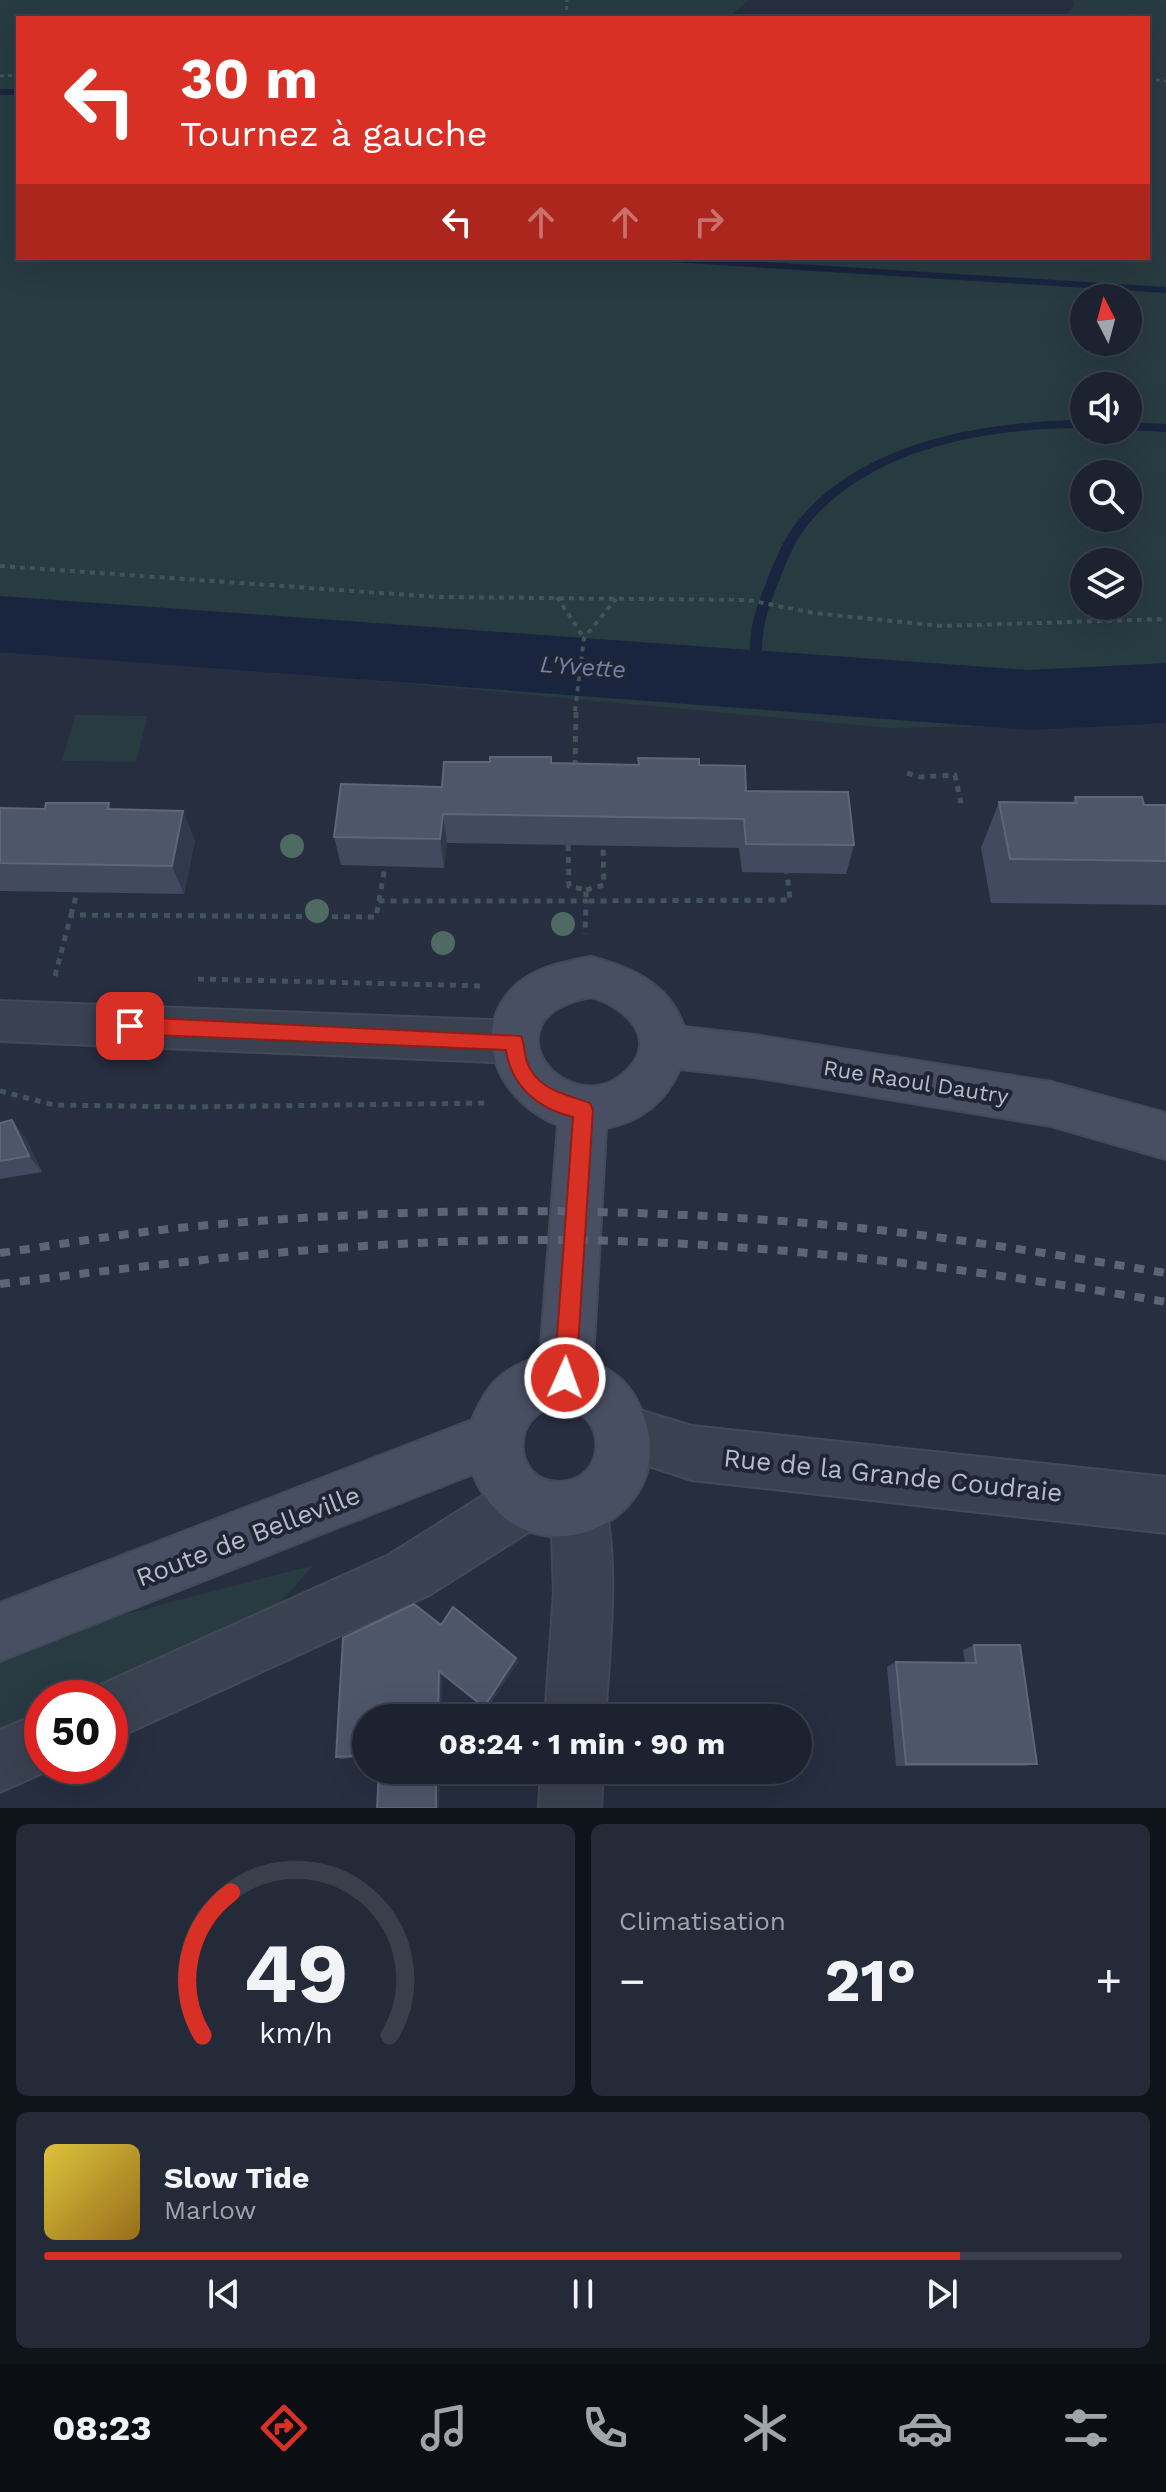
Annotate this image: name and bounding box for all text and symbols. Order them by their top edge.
text: 30 m [180,46,318,112]
icon: left [48,48,152,152]
text: Tournez à gauche [180,113,488,155]
icon: left [435,200,479,244]
icon: ahead [519,200,563,244]
icon: ahead [603,200,647,244]
icon: right [687,200,731,244]
north arrow [1070,284,1142,356]
map controls [1070,284,1142,620]
button: sound [1070,372,1142,444]
button: search [1070,460,1142,532]
button: layers [1070,548,1142,620]
water label: L'Yvette [539,650,627,684]
pin [96,992,164,1060]
icon: arrive [108,1004,152,1048]
street label: Rue Raoul Dautry [822,1055,1011,1109]
position arrow [523,1336,607,1420]
street label: Rue de la Grande Coudraie [722,1442,1064,1508]
street label: Route de Belleville [132,1479,364,1593]
speed limit sign: 50 [24,1680,128,1784]
text: 08:24 · 1 min · 90 m [439,1726,725,1761]
text: Climatisation [619,1906,786,1936]
text: 49 [243,1925,348,2022]
text: 21° [825,1945,916,2016]
text: − [619,1955,646,2007]
text: + [1095,1955,1122,2007]
text: km/h [259,2016,332,2050]
text: Slow Tide [164,2160,309,2195]
text: Marlow [164,2195,256,2225]
icon: previous [202,2272,246,2316]
icon: pause [561,2272,605,2316]
icon: next [920,2272,964,2316]
icon: directions [256,2400,312,2456]
icon: music [416,2400,472,2456]
icon: phone [577,2400,633,2456]
icon: climate [737,2400,793,2456]
icon: car [897,2400,953,2456]
icon: filters [1058,2400,1114,2456]
text: 08:23 [52,2407,152,2449]

